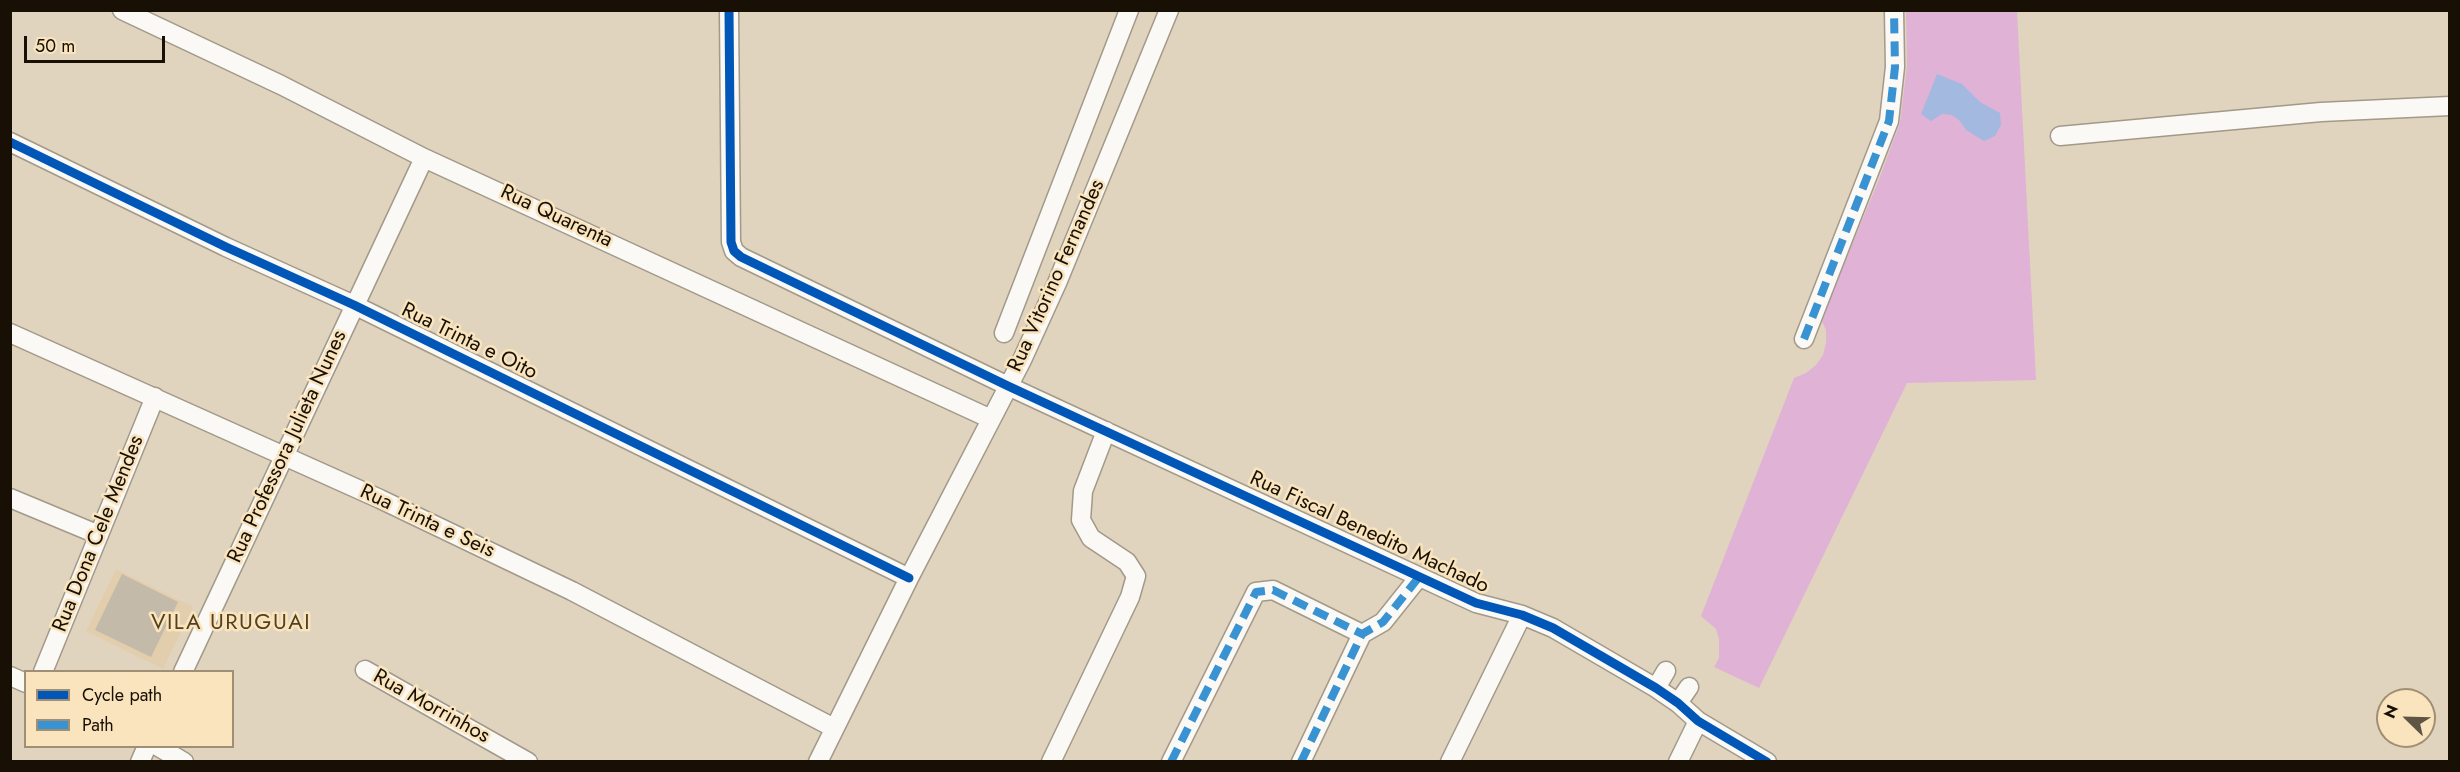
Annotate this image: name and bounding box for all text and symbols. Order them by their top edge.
scale bar [27,24,168,62]
text: 50 m [35,33,75,59]
street label: Rua Vitorino Fernandes [1003,176,1111,376]
street label: Rua Quarenta [496,180,616,254]
street label: Rua Trinta e Oito [397,298,541,386]
street label: Rua Professora Julieta Nunes [223,327,353,567]
street label: Rua Dona Cele Mendes [48,432,150,636]
street label: Rua Fiscal Benedito Machado [1245,466,1493,600]
street label: Rua Trinta e Seis [356,480,498,564]
district label: VILA URUGUAI [151,611,311,637]
street label: Rua Morrinhos [368,665,494,749]
legend [24,670,234,748]
text: Cycle path [82,682,162,708]
north arrow [2376,688,2436,748]
text: N [2378,701,2404,722]
text: Path [82,712,114,738]

